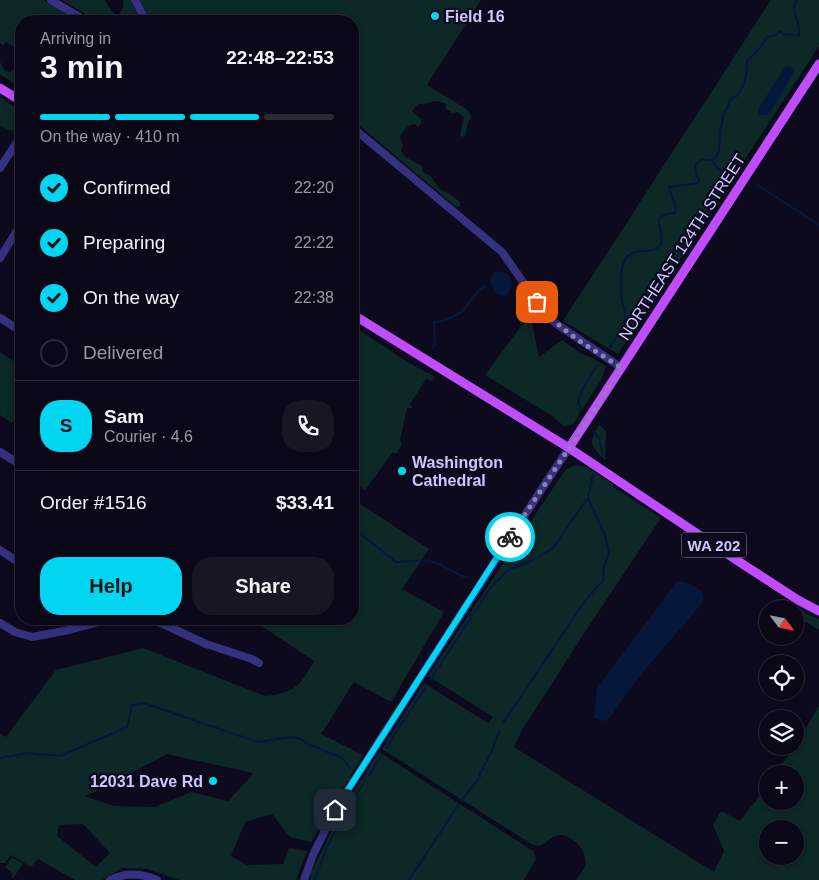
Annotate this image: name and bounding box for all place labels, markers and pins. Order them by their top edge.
place label: Field 16 [445,8,505,25]
marker: Field 16 [429,10,441,22]
pin [516,281,558,323]
place label: Washington Cathedral [412,454,503,489]
marker: Washington Cathedral [396,465,408,477]
place label: 12031 Dave Rd [90,773,203,790]
marker: 12031 Dave Rd [207,775,219,787]
pin [314,789,356,831]

